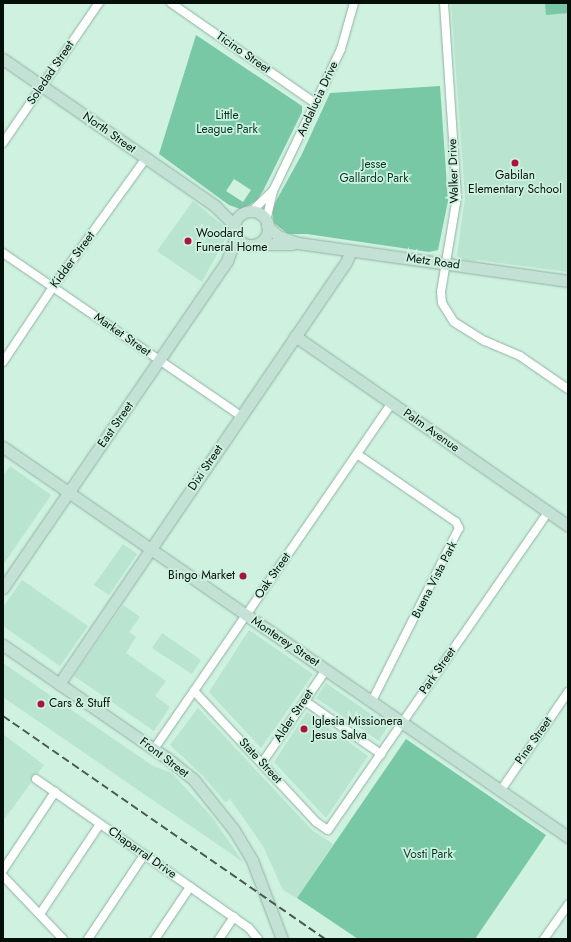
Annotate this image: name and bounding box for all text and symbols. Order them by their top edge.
street label: Ticino Street [213,29,273,77]
street label: Soledad Street [24,38,78,108]
street label: Andalucia Drive [294,59,342,139]
street label: North Street [80,109,138,157]
park label: Little League Park [196,109,258,137]
street label: Walker Drive [446,138,462,204]
park label: Jesse Gallardo Park [340,158,408,186]
marker: Gabilan Elementary School [510,158,520,168]
place label: Gabilan Elementary School [468,169,562,197]
place label: Woodard Funeral Home [196,227,267,255]
street label: Kidder Street [48,229,98,291]
marker: Woodard Funeral Home [183,236,193,246]
street label: Metz Road [405,251,461,273]
street label: Market Street [91,310,153,360]
street label: East Street [95,399,137,451]
street label: Palm Avenue [400,406,462,456]
street label: Dixi Street [186,443,226,493]
street label: Buena Vista Park [409,539,461,621]
street label: Oak Street [252,550,294,602]
place label: Bingo Market [168,569,235,583]
marker: Bingo Market [238,571,248,581]
street label: Monterey Street [248,614,322,670]
street label: Park Street [417,645,459,697]
street label: Alder Street [271,687,317,745]
place label: Cars & Stuff [49,697,110,711]
marker: Cars & Stuff [36,699,46,709]
place label: Iglesia Missionera Jesus Salva [312,715,403,743]
street label: Pine Street [512,715,556,767]
marker: Iglesia Missionera Jesus Salva [299,724,309,734]
street label: Front Street [137,735,191,781]
street label: State Street [235,735,285,787]
street label: Chaparral Drive [105,824,179,882]
park label: Vosti Park [403,848,453,862]

